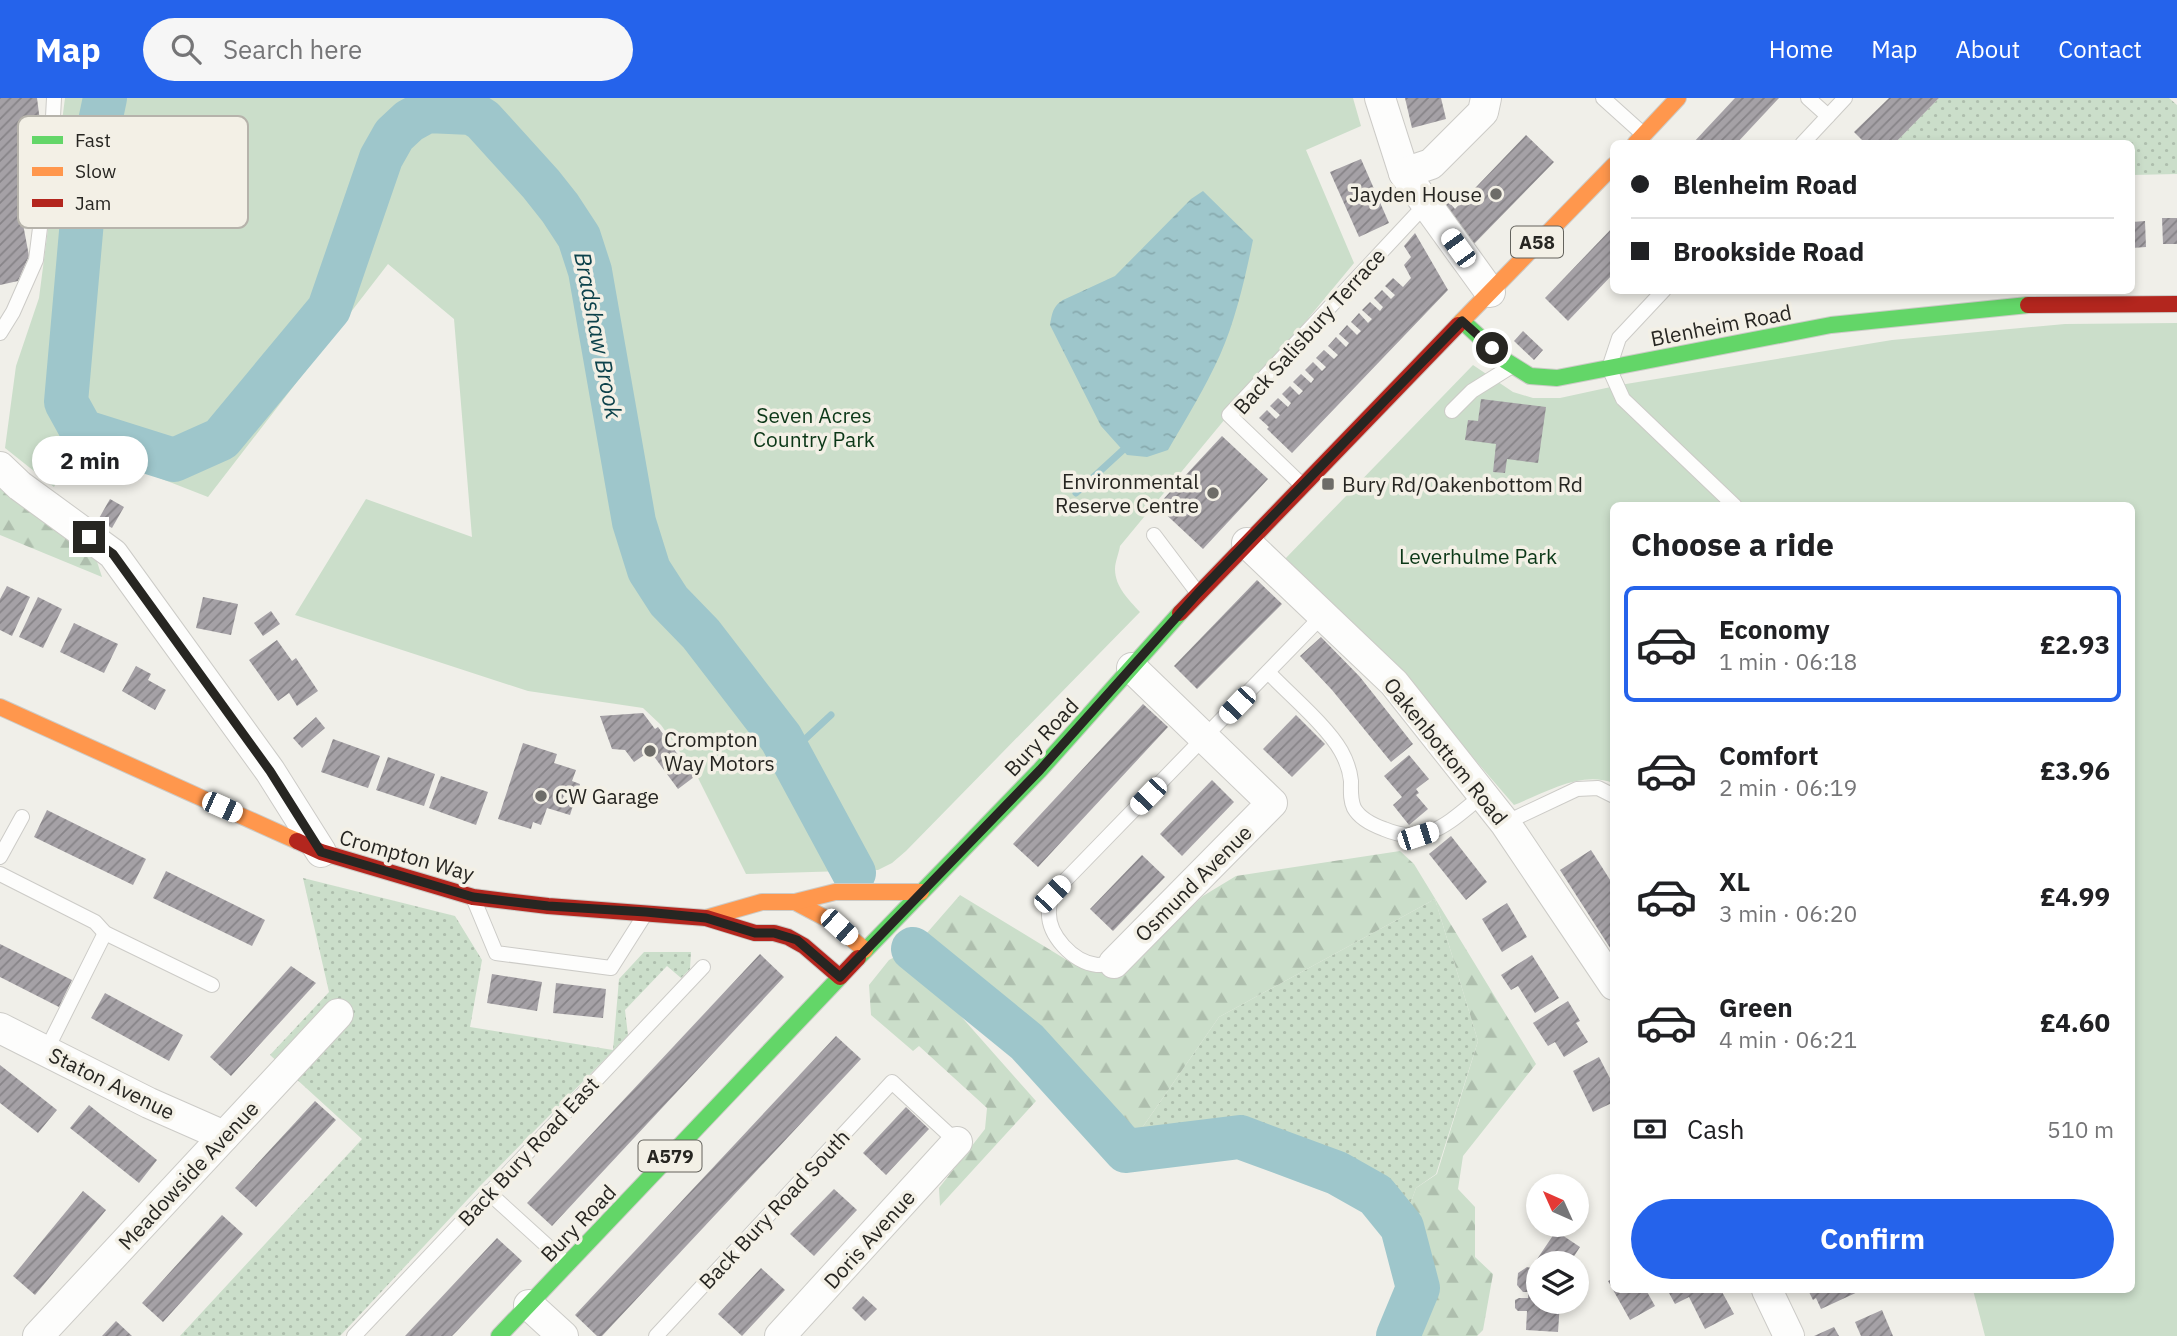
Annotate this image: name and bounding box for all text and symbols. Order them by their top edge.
search box [143,18,633,81]
text: Map [35,28,101,71]
icon: search [167,30,205,68]
text: Search here [223,32,362,66]
text: Home [1769,33,1833,65]
text: Map [1871,33,1917,65]
text: About [1955,33,2020,65]
text: Contact [2058,33,2142,65]
legend [18,116,248,228]
text: Fast [75,128,111,152]
text: Slow [75,159,116,183]
text: Blenheim Road [1673,167,1858,201]
place label: Jayden House [1349,180,1482,208]
marker: Jayden House [1488,186,1504,202]
text: Jam [75,191,111,215]
car [1438,225,1479,271]
road number: A58 [1511,226,1563,258]
text: Brookside Road [1673,234,1864,268]
street label: Back Salisbury Terrace [1227,242,1391,420]
water label: Bradshaw Brook [568,249,630,422]
street label: Blenheim Road [1648,298,1794,352]
route start [1476,332,1508,364]
park label: Seven Acres Country Park [753,401,875,453]
callout: 2 min [31,436,147,484]
text: 2 min [60,445,120,475]
place label: Environmental Reserve Centre [1055,467,1199,519]
place label: Bury Rd/Oakenbottom Rd [1342,470,1583,498]
marker: Bury Rd/Oakenbottom Rd [1320,476,1336,492]
marker: Environmental Reserve Centre [1205,485,1221,501]
route end [73,521,105,553]
text: Choose a ride [1631,523,1834,565]
park label: Leverhulme Park [1399,542,1557,570]
text: Economy [1719,612,1830,646]
icon: car [1635,613,1698,676]
text: £2.93 [2040,627,2110,661]
text: 1 min · 06:18 [1719,646,1857,676]
street label: Oakenbottom Road [1378,671,1514,831]
car [1215,683,1260,727]
street label: Bury Road [998,692,1084,782]
place label: Crompton Way Motors [664,725,775,777]
text: Comfort [1719,738,1818,772]
icon: car [1635,739,1698,802]
marker: Crompton Way Motors [642,743,658,759]
text: £3.96 [2040,753,2110,787]
text: 2 min · 06:19 [1719,772,1857,802]
car [1126,774,1171,818]
place label: CW Garage [555,782,659,810]
marker: CW Garage [533,788,549,804]
car [199,789,246,825]
street label: Osmund Avenue [1128,818,1258,948]
car [1395,820,1442,852]
street label: Crompton Way [336,822,478,888]
text: XL [1719,864,1750,898]
icon: car [1635,865,1698,928]
car [1030,872,1075,916]
text: £4.99 [2040,879,2110,913]
text: 3 min · 06:20 [1719,898,1857,928]
car [817,905,862,949]
text: Green [1719,990,1793,1024]
icon: car [1635,991,1698,1054]
text: £4.60 [2040,1005,2110,1039]
text: 4 min · 06:21 [1719,1024,1857,1054]
street label: Staton Avenue [44,1040,180,1126]
street label: Back Bury Road East [452,1071,604,1231]
street label: Meadowside Avenue [112,1095,264,1255]
icon: cash [1631,1110,1669,1148]
text: Cash [1687,1112,1744,1146]
text: 510 m [2047,1114,2114,1144]
street label: Back Bury Road South [693,1123,855,1295]
road number: A579 [638,1140,702,1172]
north arrow [1526,1174,1589,1237]
map controls [1526,1174,1589,1314]
street label: Bury Road [535,1179,621,1267]
street label: Doris Avenue [817,1184,921,1294]
button: Confirm [1631,1199,2114,1279]
button: layers [1526,1251,1589,1314]

